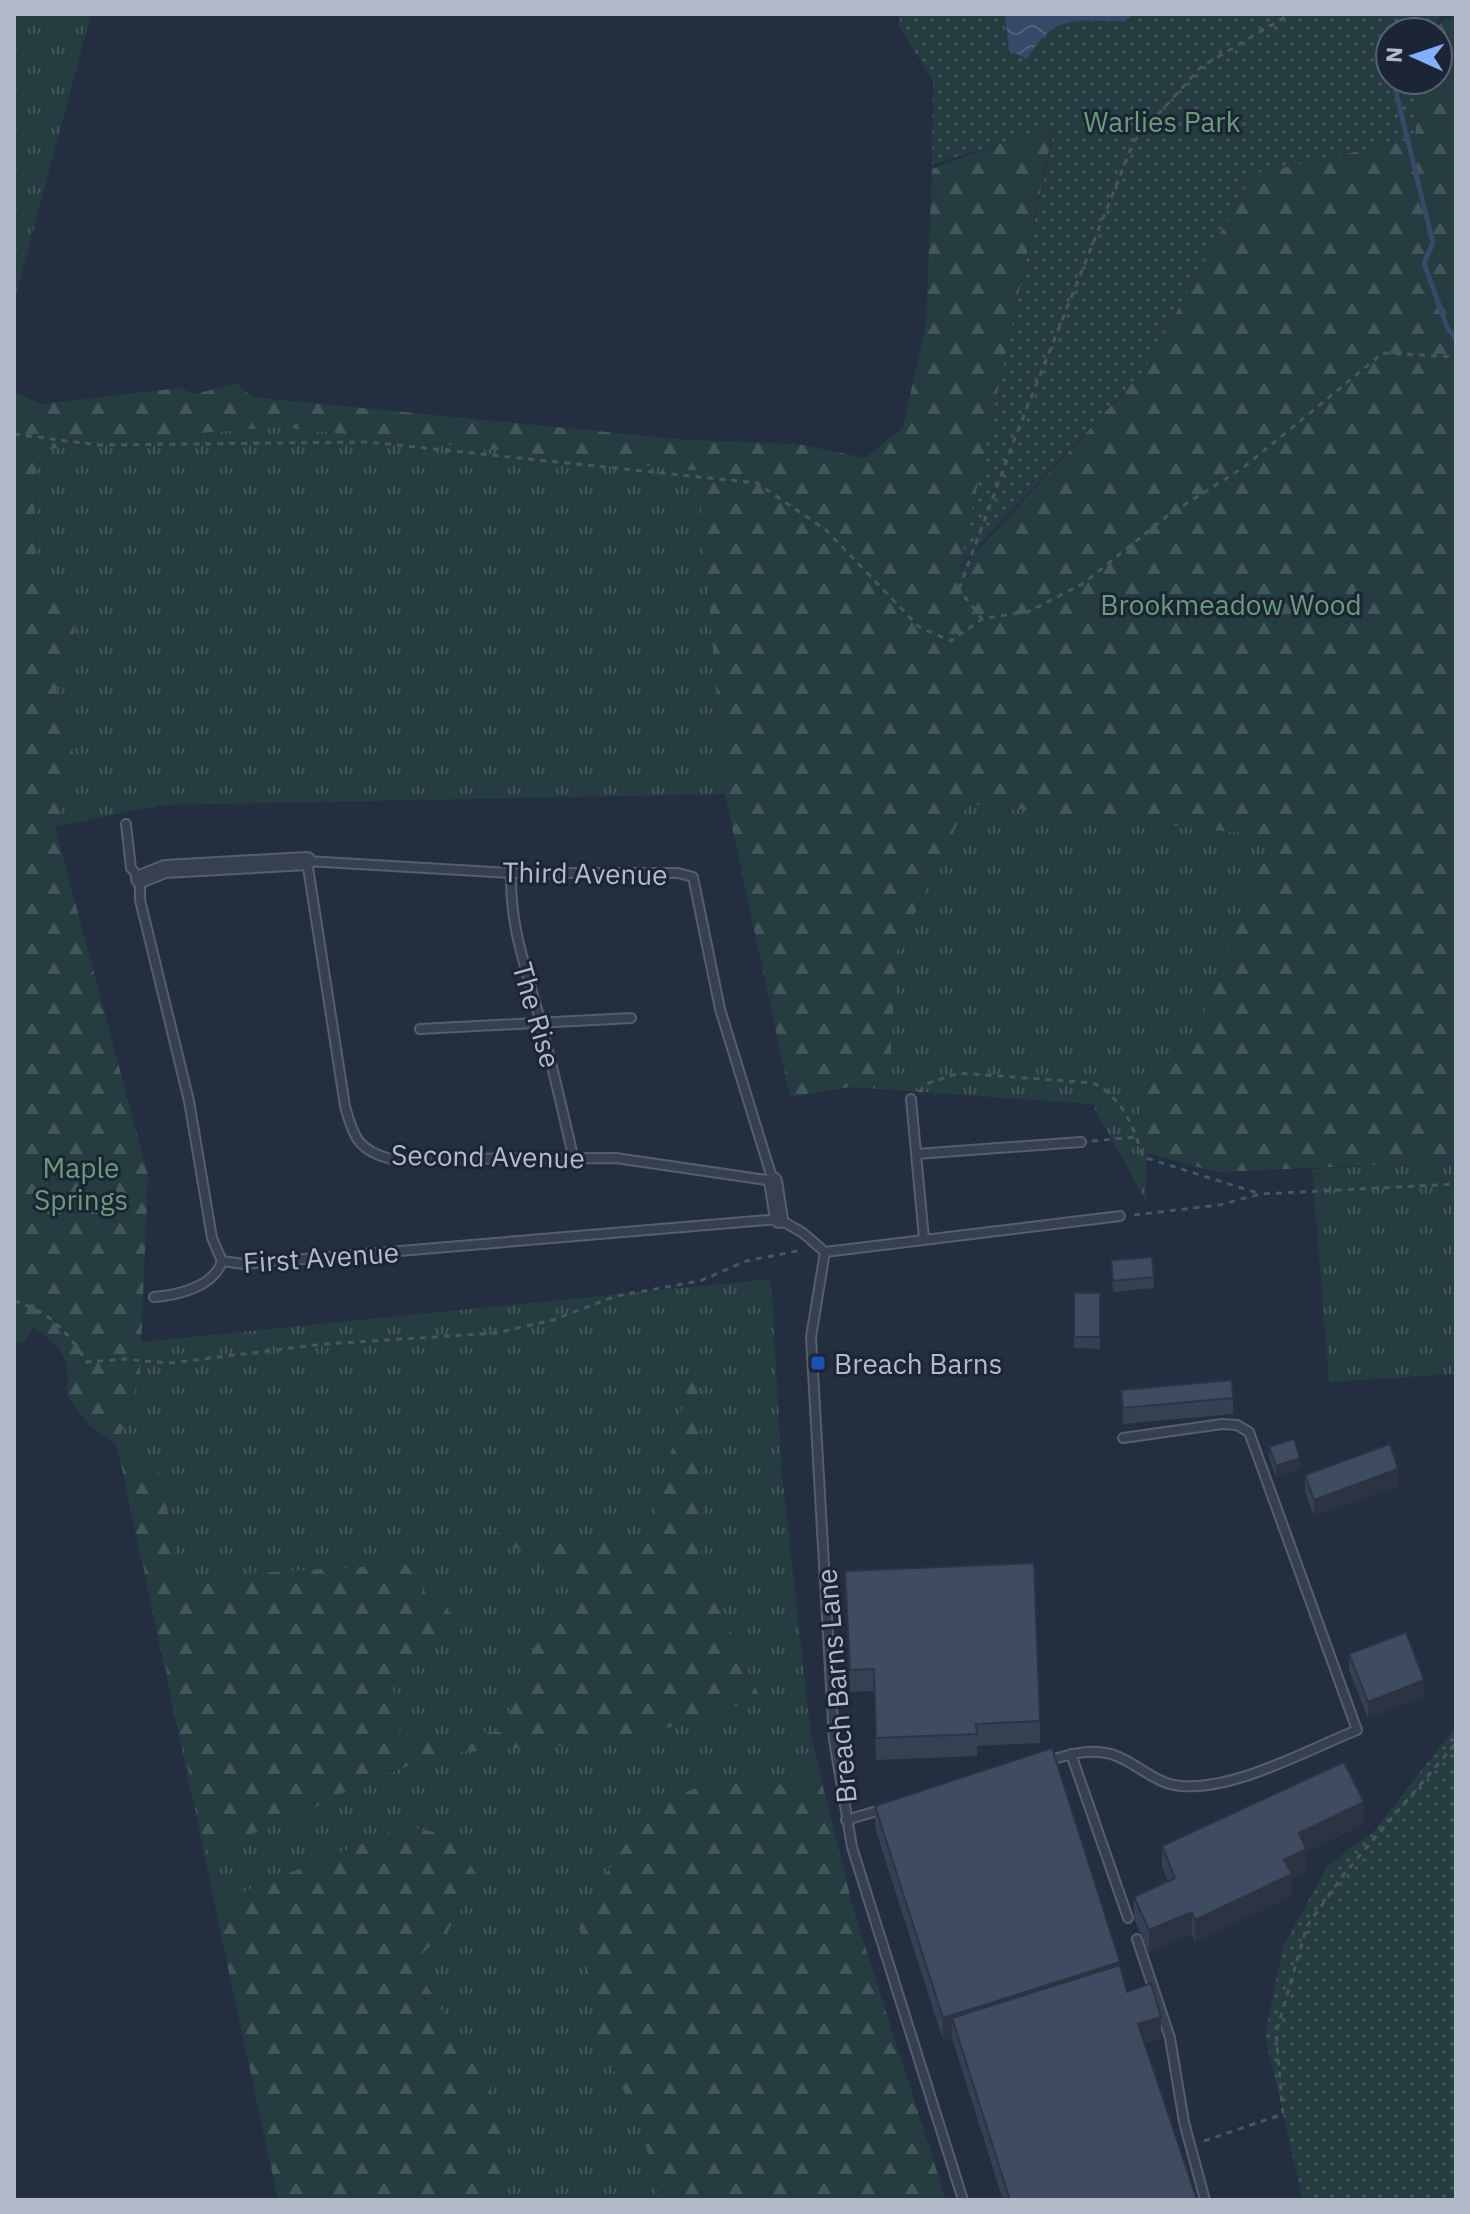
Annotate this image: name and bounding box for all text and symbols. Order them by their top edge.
north arrow [1374,16,1454,96]
text: N [1379,46,1408,64]
park label: Warlies Park [1084,103,1241,140]
park label: Brookmeadow Wood [1100,586,1362,623]
street label: Third Avenue [502,853,668,893]
street label: The Rise [504,958,570,1072]
street label: Second Avenue [391,1136,585,1176]
park label: Maple Springs [34,1149,128,1218]
street label: First Avenue [242,1233,400,1281]
place label: Breach Barns [834,1345,1002,1382]
marker: Breach Barns [809,1354,827,1372]
street label: Breach Barns Lane [807,1567,865,1805]

